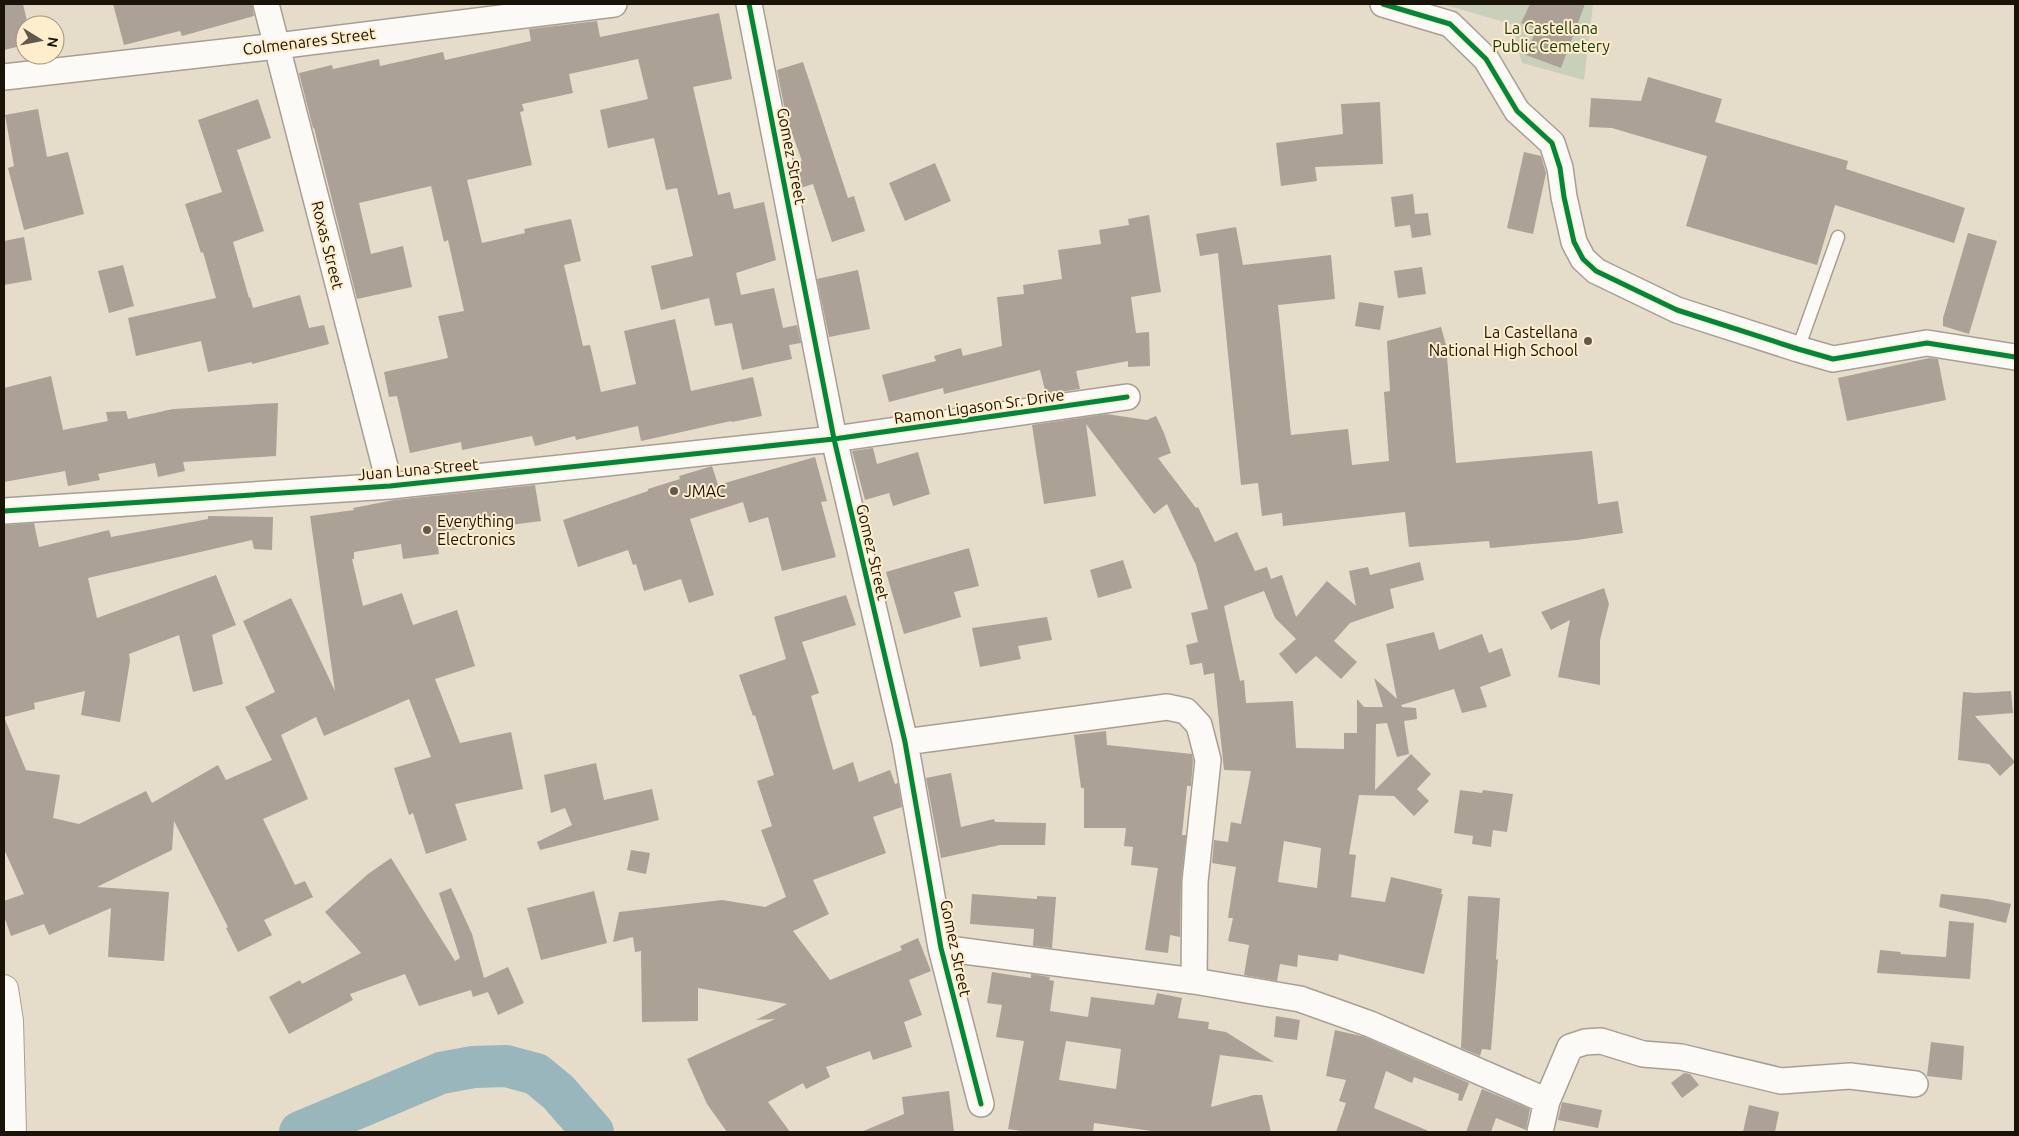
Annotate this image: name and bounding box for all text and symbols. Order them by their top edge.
north arrow [15,15,65,65]
park label: La Castellana Public Cemetery [1492,19,1610,55]
street label: Colmenares Street [242,24,377,58]
text: N [44,36,62,49]
street label: Gomez Street [774,106,810,207]
street label: Roxas Street [308,199,348,292]
place label: La Castellana National High School [1429,323,1578,359]
marker: La Castellana National High School [1582,335,1594,347]
street label: Ramon Ligason Sr. Drive [893,385,1065,427]
street label: Juan Luna Street [357,455,480,483]
place label: JMAC [684,482,726,500]
marker: JMAC [668,485,680,497]
street label: Gomez Street [853,502,893,603]
place label: Everything Electronics [437,512,516,548]
marker: Everything Electronics [421,524,433,536]
street label: Gomez Street [937,898,975,999]

